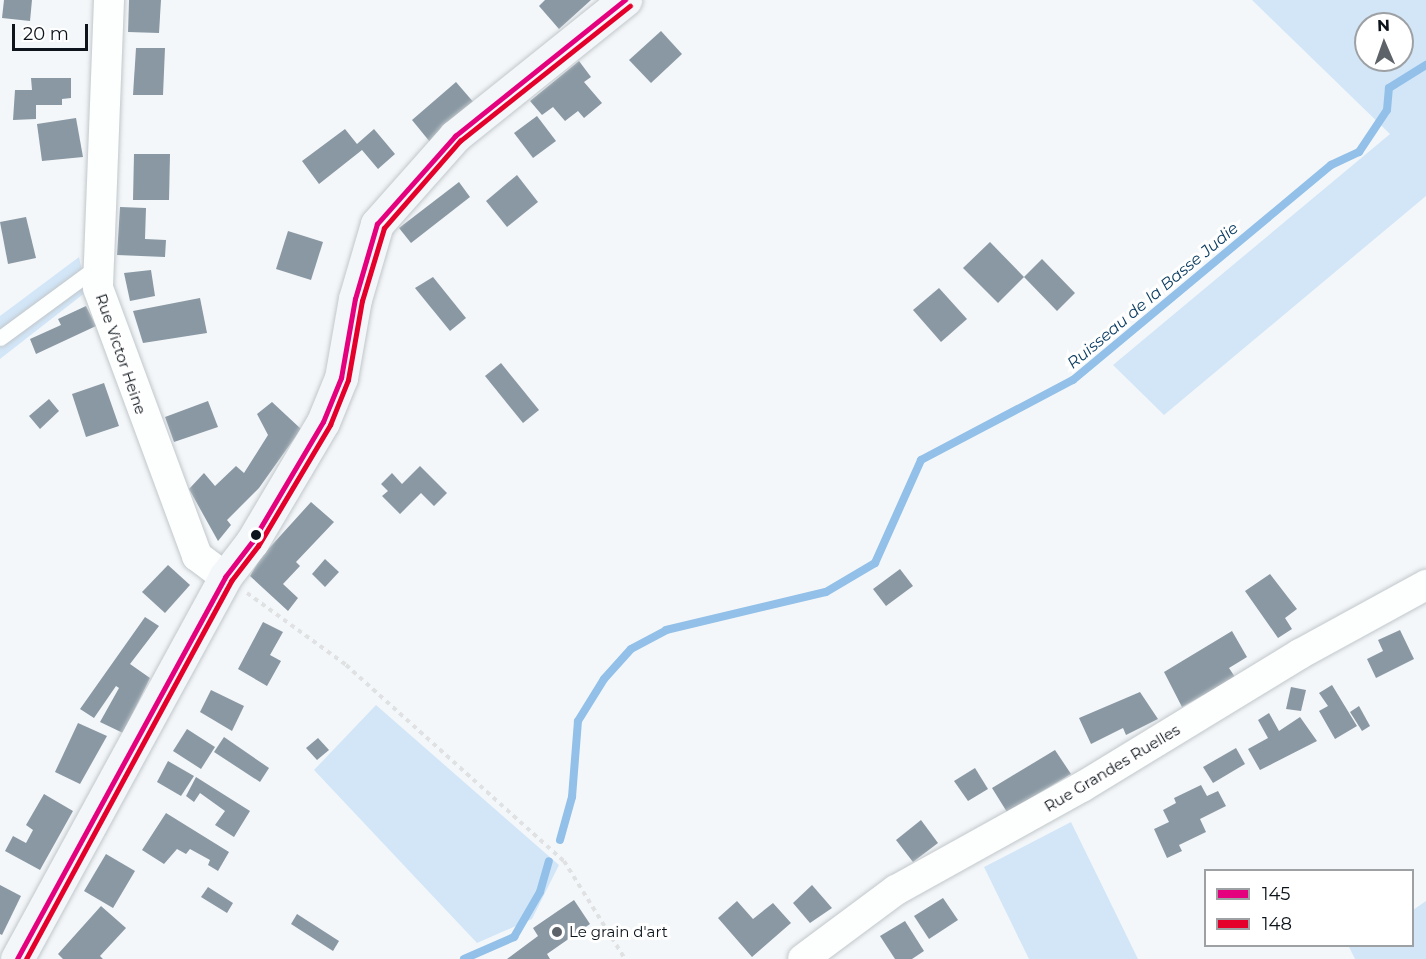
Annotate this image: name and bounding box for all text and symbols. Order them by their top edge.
scale bar [15,12,92,50]
north arrow [1354,12,1414,72]
text: N [1377,16,1390,35]
text: 20 m [23,23,69,45]
water label: Ruisseau de la Basse Judie [1064,219,1242,373]
street label: Rue Victor Heine [92,291,150,417]
unlabelled marker [250,529,262,541]
street label: Rue Grandes Ruelles [1041,720,1183,816]
legend [1204,869,1414,947]
text: 145 [1262,883,1291,905]
text: 148 [1262,913,1292,935]
place label: Le grain d'art [569,923,668,941]
marker: Le grain d'art [550,925,564,939]

